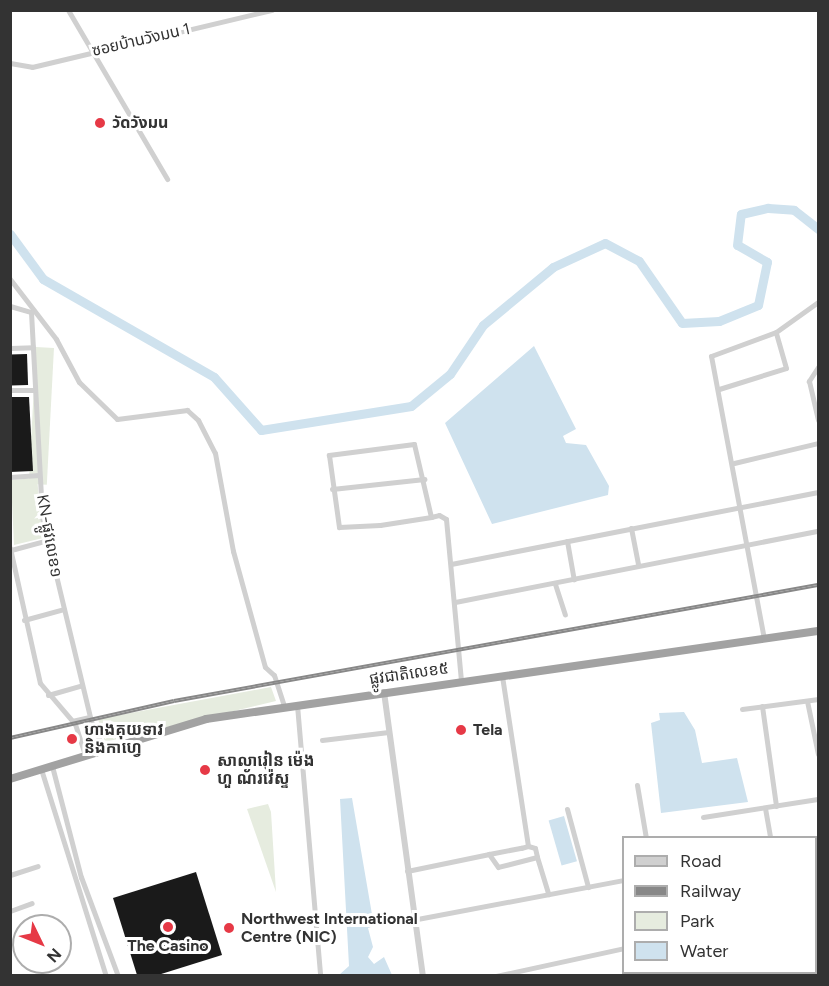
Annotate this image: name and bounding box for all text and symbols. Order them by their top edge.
street label: ซอยบ้านวังมน 1 [90,19,192,61]
place label: วัดวังมน [112,113,168,133]
marker: วัดวังมน [93,116,107,130]
street label: KN-ផ្លូវលេខ១ [32,493,66,579]
street label: ផ្លូវជាតិលេខ៥ [368,659,450,689]
place label: ហាងគុយទាវ និងកាហ្វេ [84,720,164,758]
place label: Tela [473,720,503,740]
marker: Tela [454,723,468,737]
marker: ហាងគុយទាវ និងកាហ្វេ [65,732,79,746]
place label: សាលារៀន ម៉េង ហួ ណ័រវ៉េស្ទ [217,751,314,789]
marker: សាលារៀន ម៉េង ហួ ណ័រវ៉េស្ទ [198,763,212,777]
legend [622,836,817,974]
text: Road [680,850,721,872]
text: Railway [680,880,741,902]
place label: Northwest International Centre (NIC) [241,909,418,947]
text: Park [680,910,714,932]
north arrow [12,914,72,974]
marker: The Casino [161,920,175,934]
marker: Northwest International Centre (NIC) [222,921,236,935]
place label: The Casino [127,936,209,956]
text: Water [680,940,728,962]
text: N [43,944,65,966]

